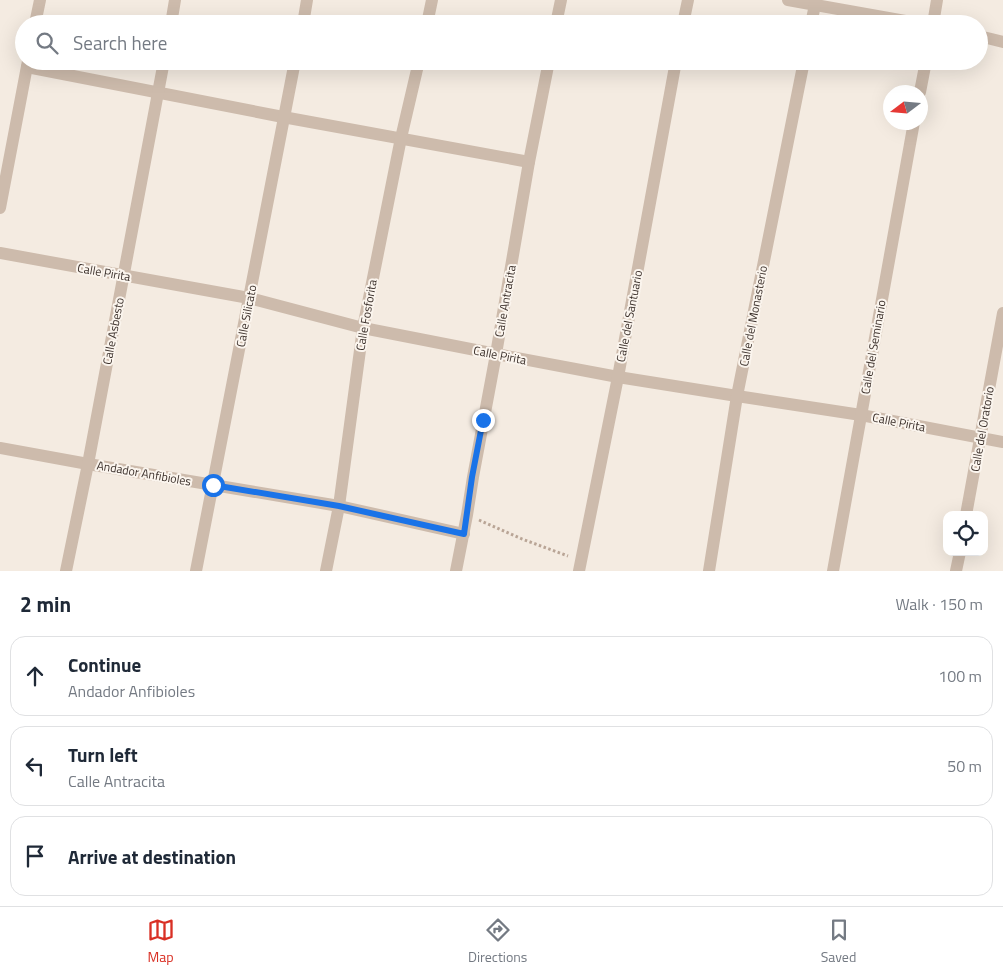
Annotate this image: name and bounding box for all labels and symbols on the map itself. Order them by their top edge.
north arrow [883,85,928,130]
street label: Calle Pirita [76,258,132,286]
street label: Calle Antracita [489,263,521,339]
street label: Calle del Monasterio [734,264,772,368]
street label: Calle del Santuario [611,268,647,364]
street label: Calle Fosforita [350,278,382,352]
street label: Calle Silicato [231,283,261,349]
street label: Calle Asbesto [97,296,129,366]
street label: Calle del Seminario [855,298,891,396]
street label: Calle Pirita [472,341,528,369]
street label: Calle del Oratorio [965,385,999,473]
street label: Calle Pirita [871,408,927,436]
route end [472,409,495,432]
street label: Andador Anfibioles [95,455,193,491]
route start [202,474,225,497]

